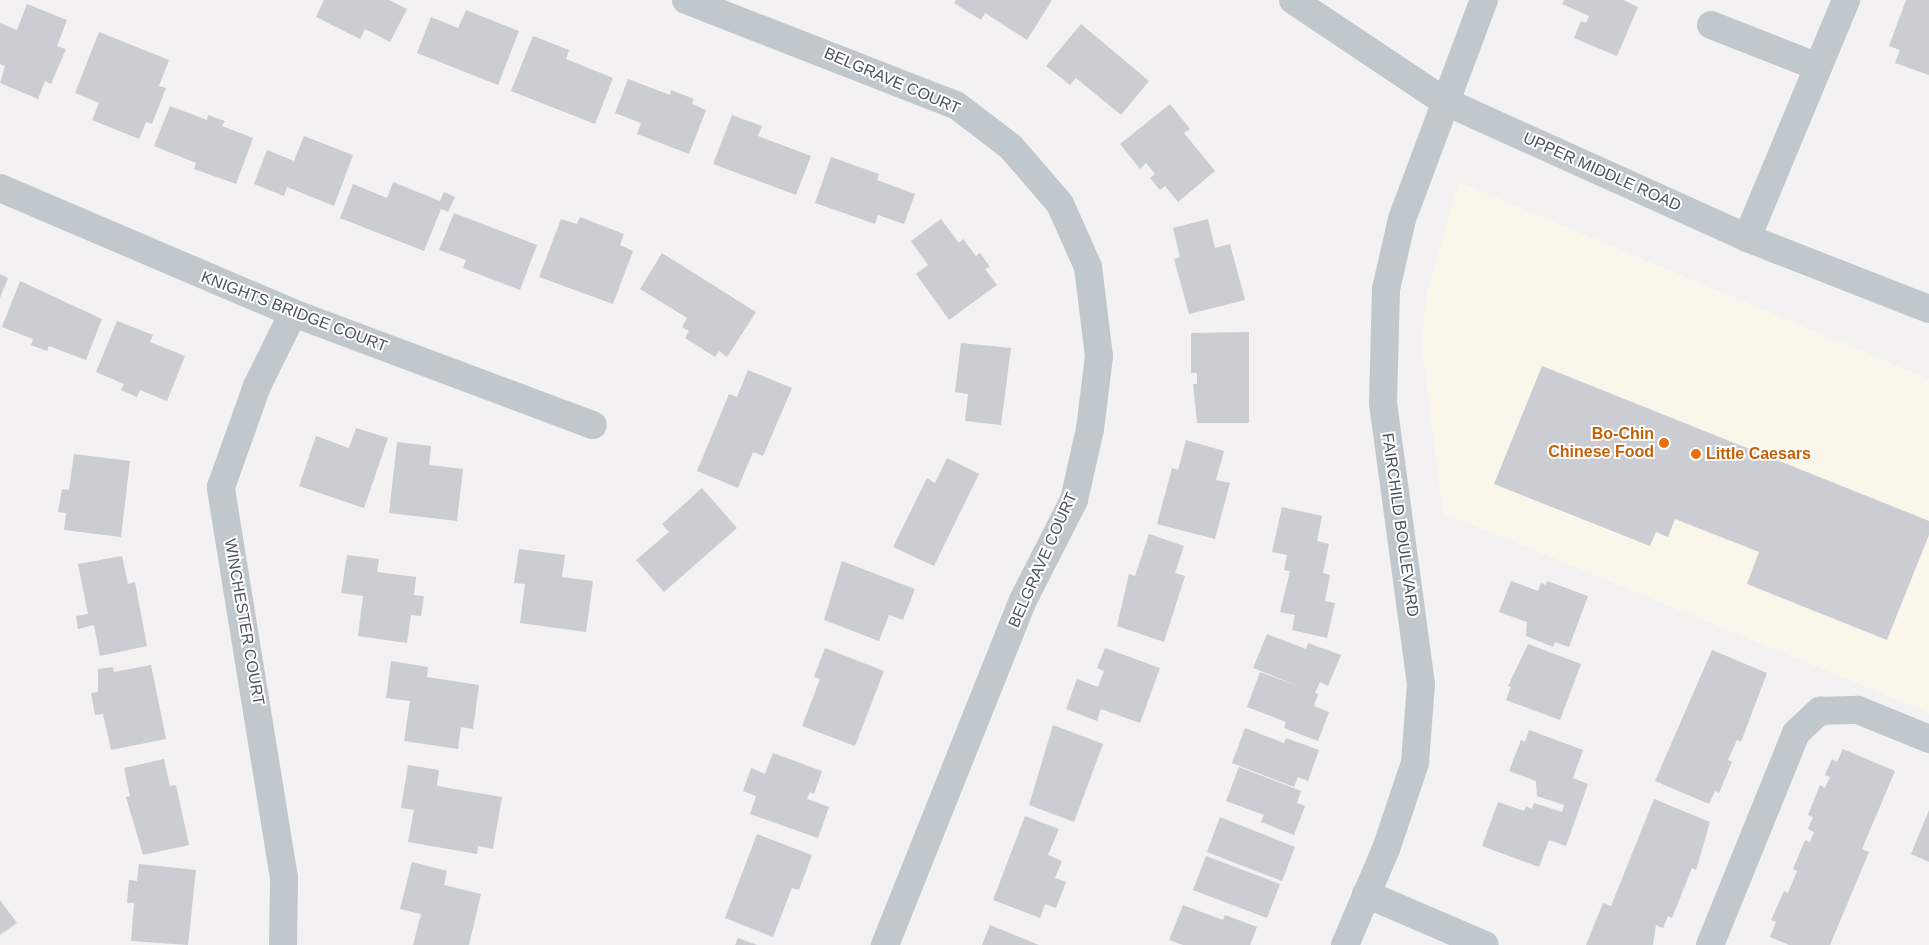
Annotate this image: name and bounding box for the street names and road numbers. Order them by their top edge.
street label: BELGRAVE COURT [821,44,963,118]
street label: UPPER MIDDLE ROAD [1520,129,1684,215]
street label: KNIGHTS BRIDGE COURT [198,268,390,356]
street label: FAIRCHILD BOULEVARD [1378,432,1422,618]
street label: BELGRAVE COURT [1005,489,1081,631]
street label: WINCHESTER COURT [220,537,268,707]

